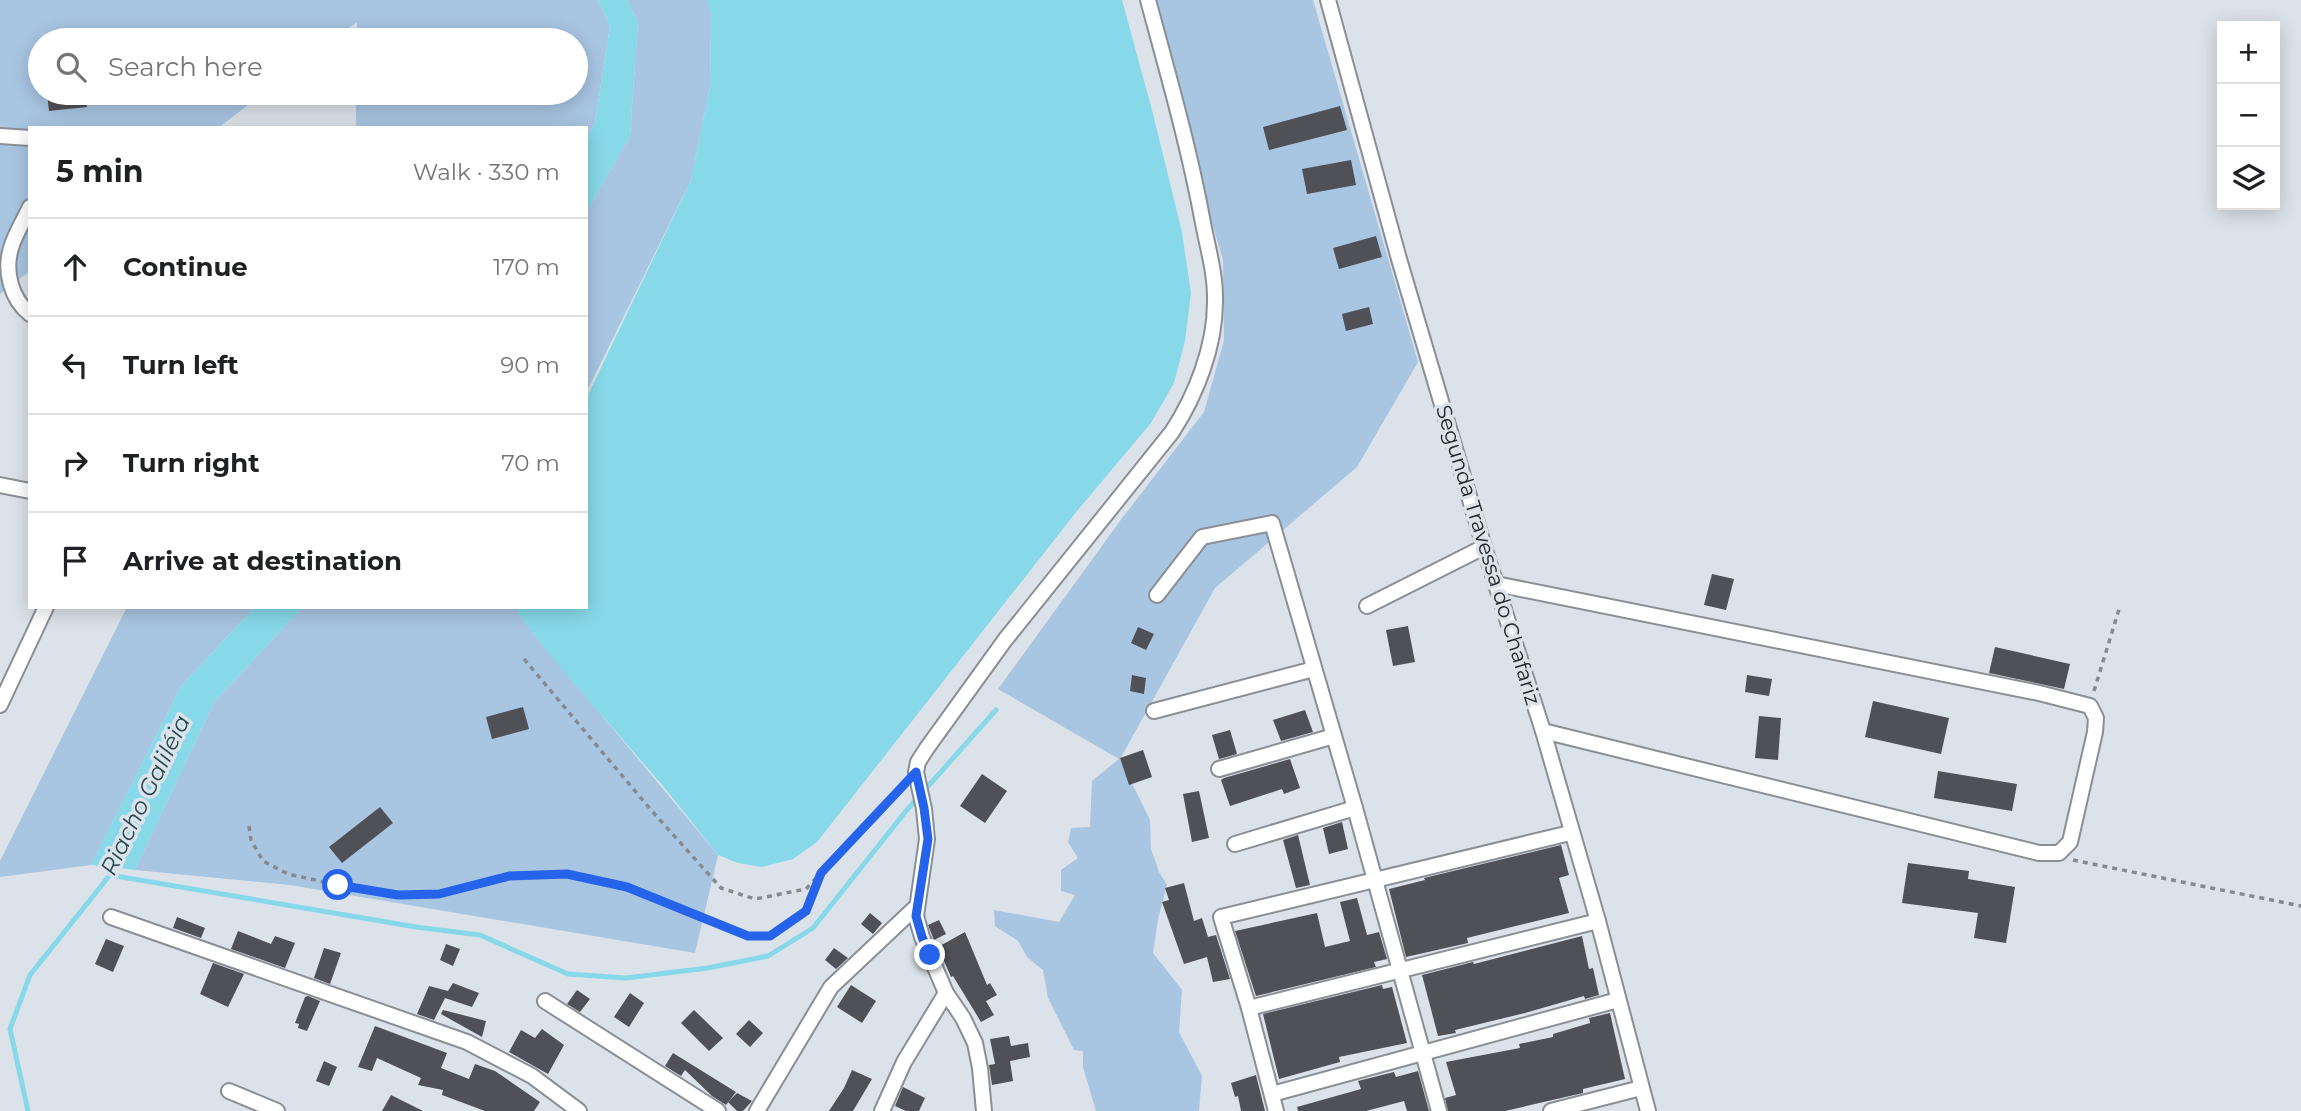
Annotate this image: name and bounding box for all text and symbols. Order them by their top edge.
map controls [2217,21,2280,210]
button: + [2217,21,2280,84]
search box [28,28,588,105]
icon: search [52,48,90,86]
text: Search here [108,51,263,83]
button: − [2217,84,2280,147]
button: layers [2217,147,2280,210]
text: 5 min [56,153,144,190]
text: Walk · 330 m [413,158,560,186]
icon: ahead [56,248,94,286]
text: Continue [123,251,248,283]
text: 170 m [493,253,560,281]
icon: left [56,346,94,384]
text: Turn left [123,349,239,381]
text: 90 m [500,351,560,379]
street label: Segunda Travessa do Chafariz [1431,402,1546,708]
icon: right [56,444,94,482]
text: Turn right [123,447,259,479]
text: 70 m [501,449,560,477]
icon: arrive [56,542,94,580]
text: Arrive at destination [123,545,402,577]
water label: Riacho Galiléia [94,710,196,880]
route start [322,869,353,900]
route end [914,939,945,970]

